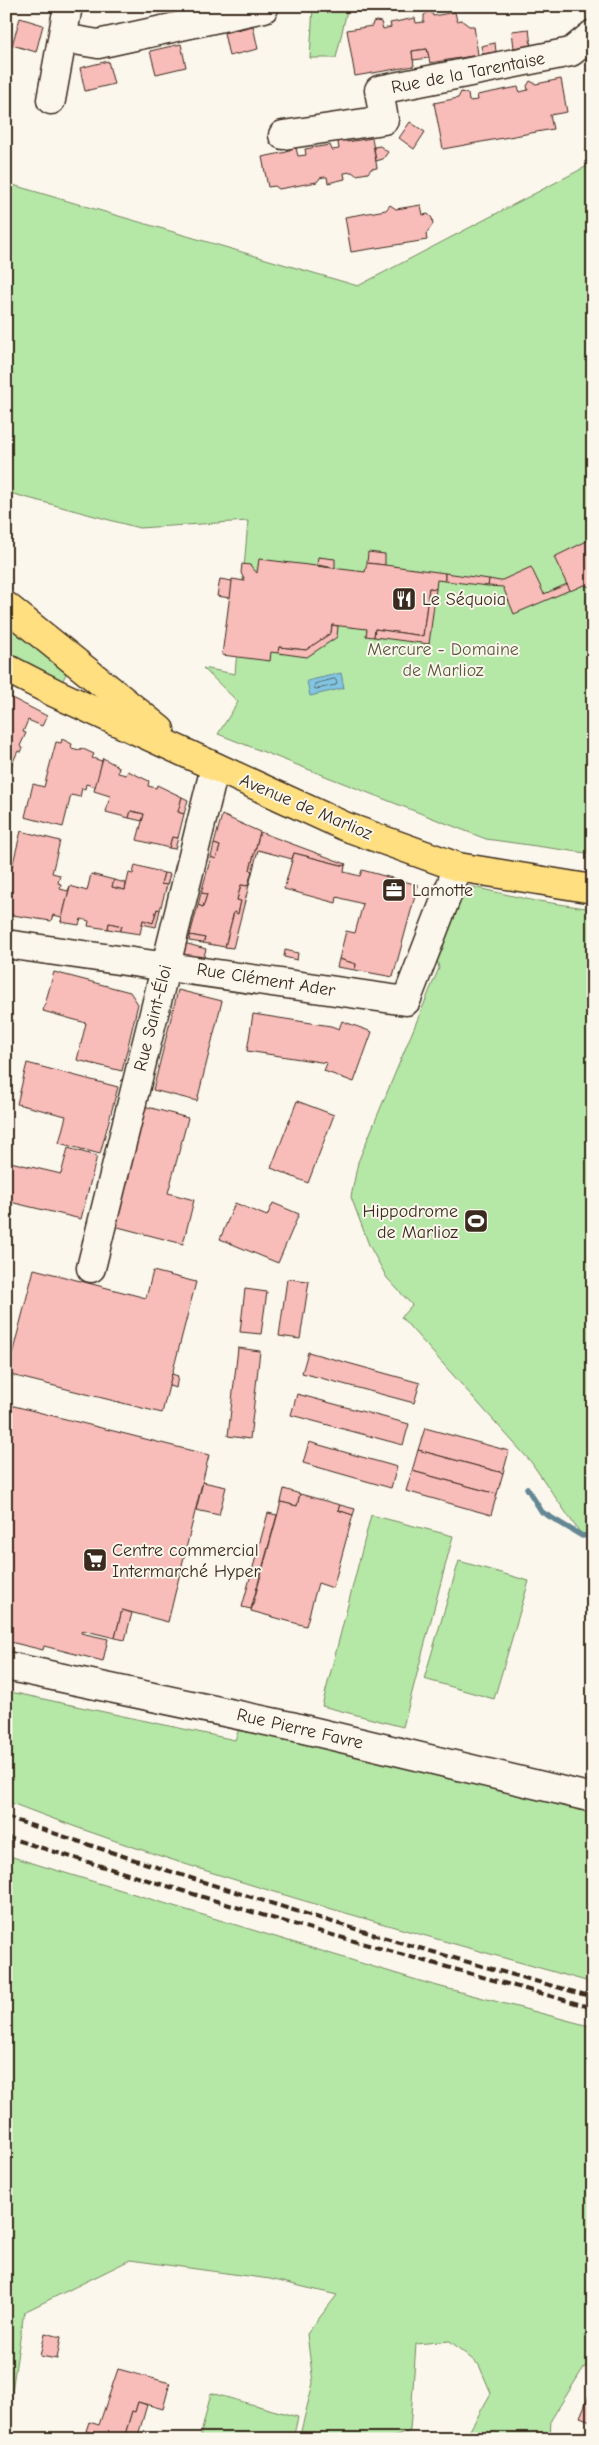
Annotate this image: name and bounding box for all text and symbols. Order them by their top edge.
street label: Rue de la Tarentaise [389,48,547,98]
restaurant icon: Le Séquoia [391,586,417,612]
place label: Le Séquoia [422,589,506,610]
park label: Mercure - Domaine de Marlioz [367,639,519,681]
street label: Avenue de Marlioz [237,770,376,844]
office icon: Lamotte [381,877,407,903]
place label: Lamotte [412,880,473,901]
street label: Rue Clément Ader [195,959,338,1001]
street label: Rue Saint-Éloi [129,962,176,1073]
place label: Hippodrome de Marlioz [362,1201,458,1243]
sports icon: Hippodrome de Marlioz [463,1208,489,1234]
place label: Centre commercial Intermarché Hyper [112,1540,262,1582]
supermarket icon: Centre commercial Intermarché Hyper [82,1547,108,1573]
street label: Rue Pierre Favre [235,1704,365,1754]

